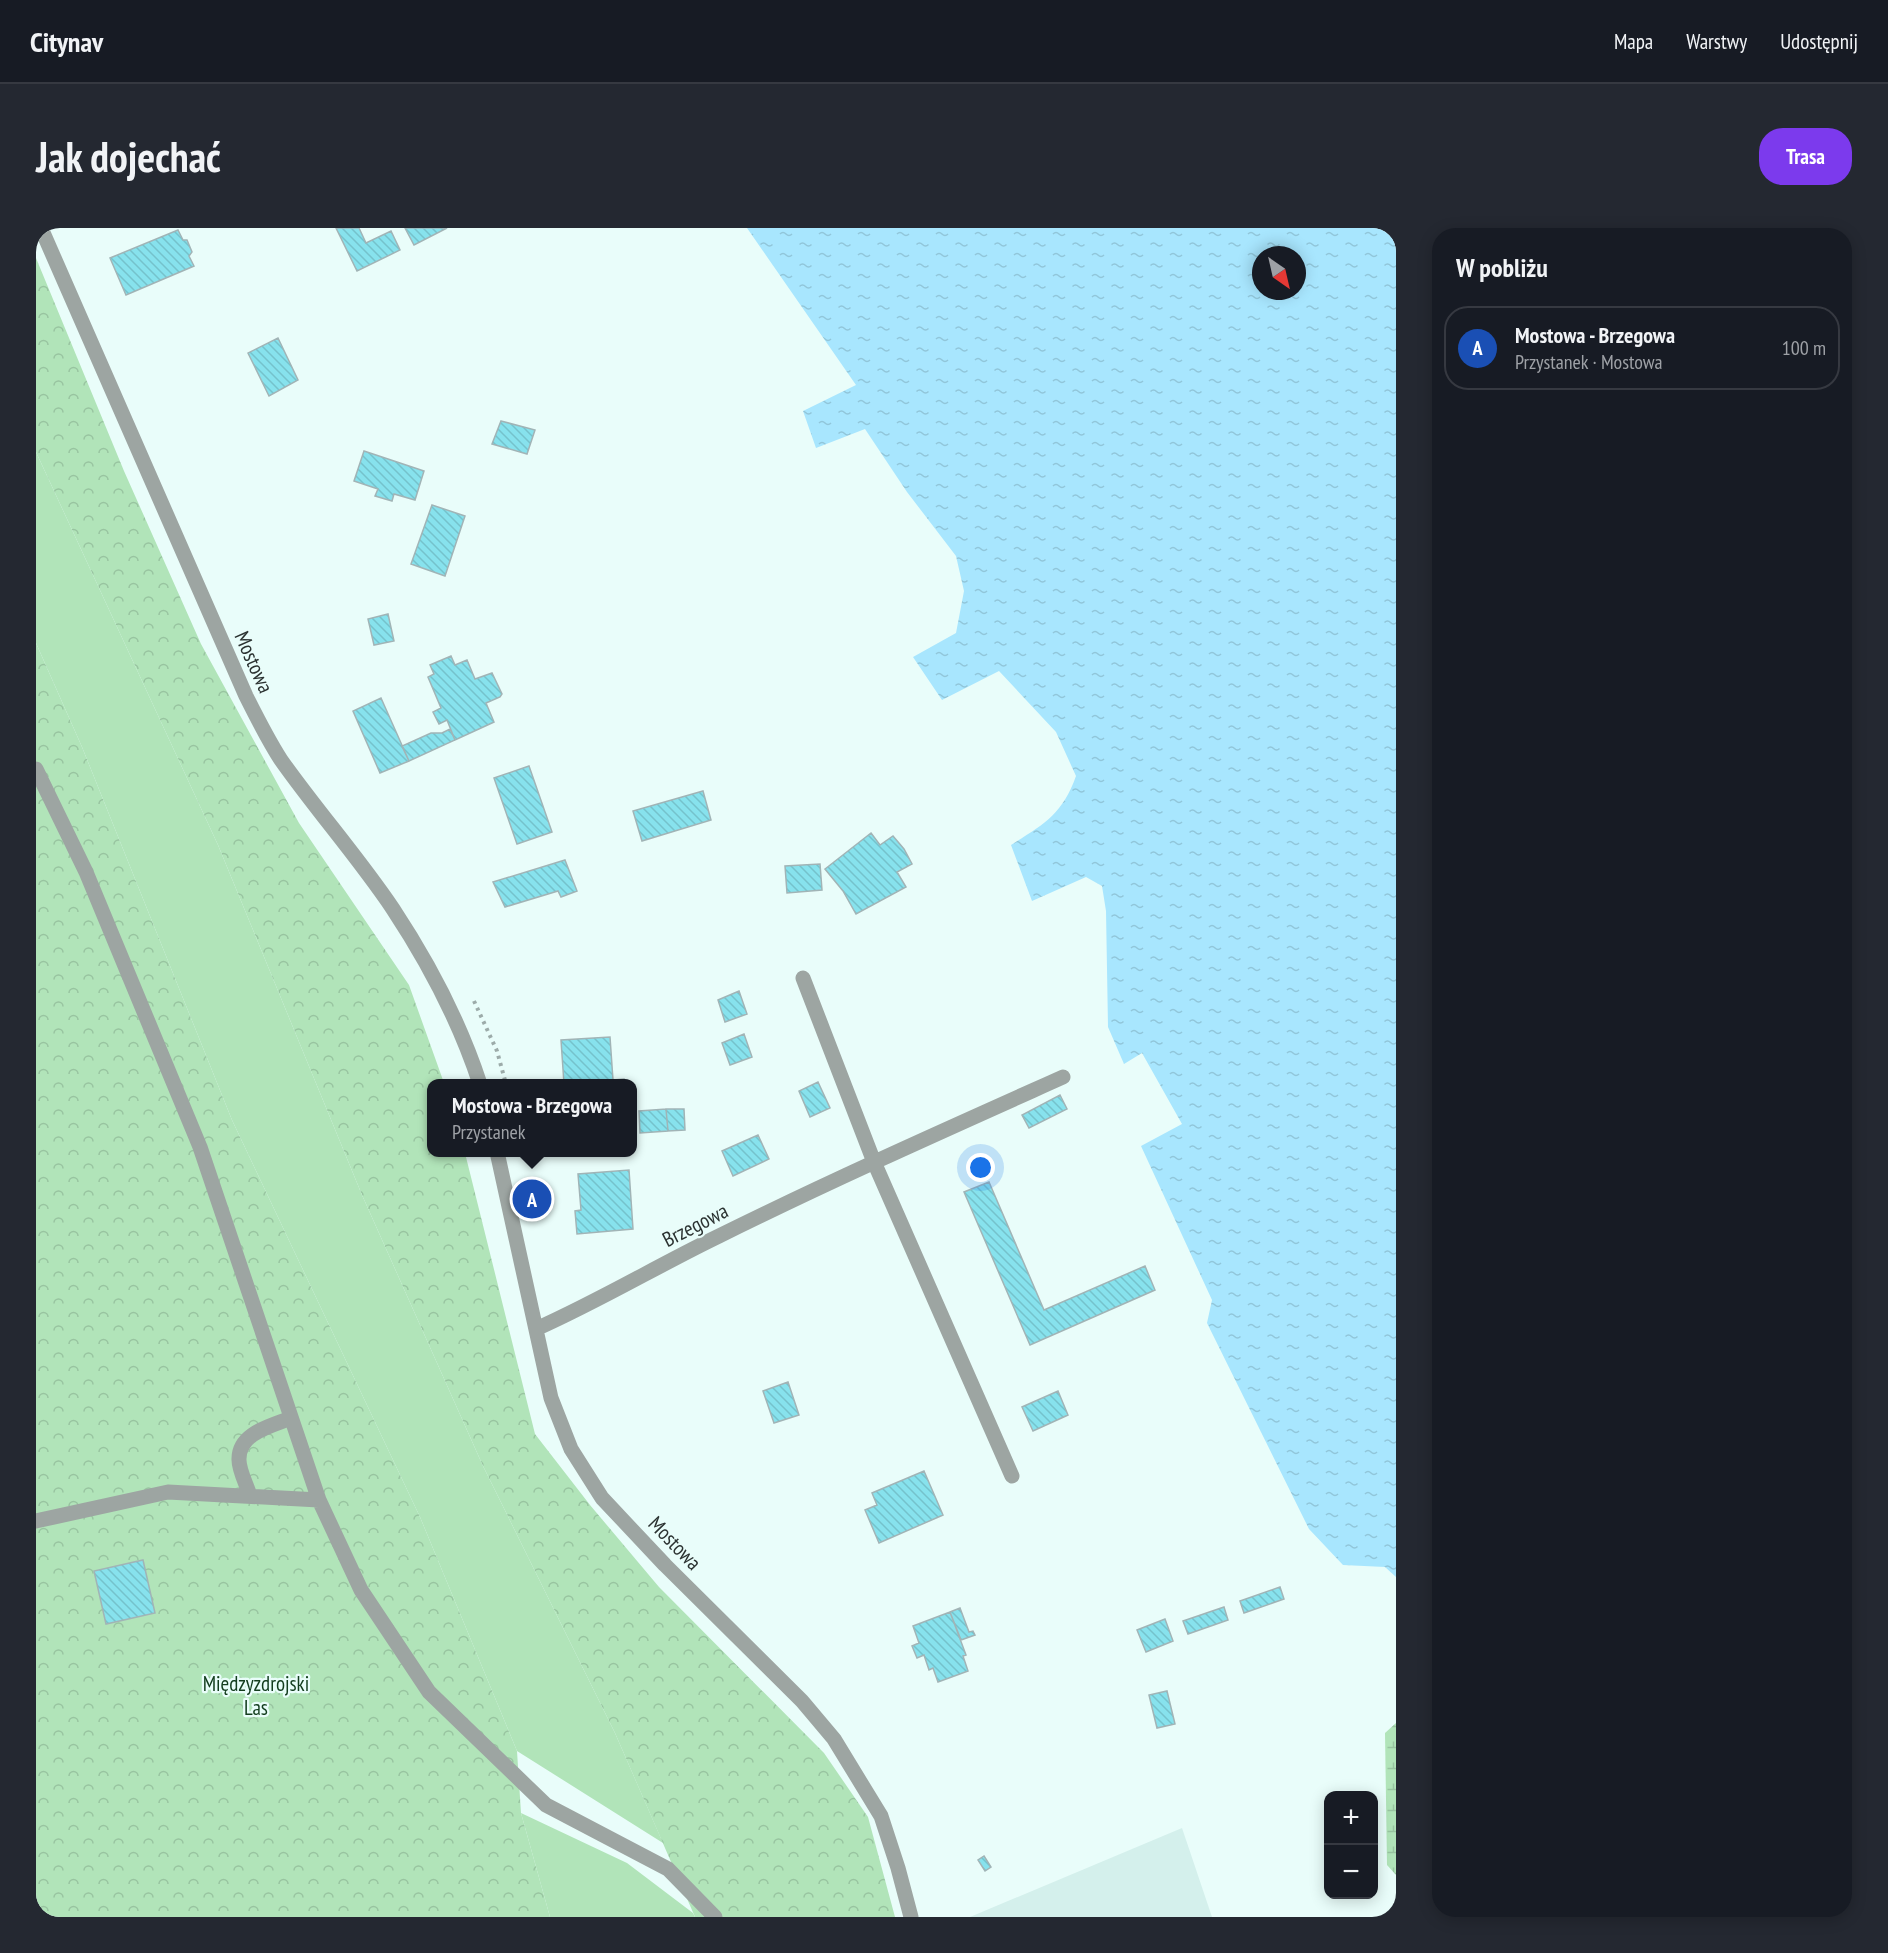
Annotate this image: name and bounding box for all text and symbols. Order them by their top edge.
text: Citynav [30,23,103,60]
text: Mapa [1614,28,1653,55]
text: Warstwy [1686,28,1747,55]
text: Udostępnij [1780,28,1858,55]
button: Trasa [1759,128,1852,185]
text: Jak dojechać [36,129,221,184]
north arrow [1252,246,1306,300]
text: W pobliżu [1456,251,1548,284]
text: Mostowa - Brzegowa [1515,321,1675,349]
text: A [1472,335,1483,361]
text: 100 m [1782,335,1826,361]
text: Przystanek · Mostowa [1515,349,1663,375]
street label: Mostowa [228,627,280,697]
popup [427,1079,637,1157]
text: Mostowa - Brzegowa [452,1091,612,1119]
text: Przystanek [452,1119,526,1145]
your location [966,1153,995,1182]
pin: A [512,1176,552,1222]
street label: Brzegowa [658,1197,732,1253]
street label: Mostowa [643,1510,707,1576]
park label: Międzyzdrojski Las [203,1670,309,1721]
map controls [1324,1791,1378,1899]
button: + [1324,1791,1378,1845]
button: − [1324,1845,1378,1899]

